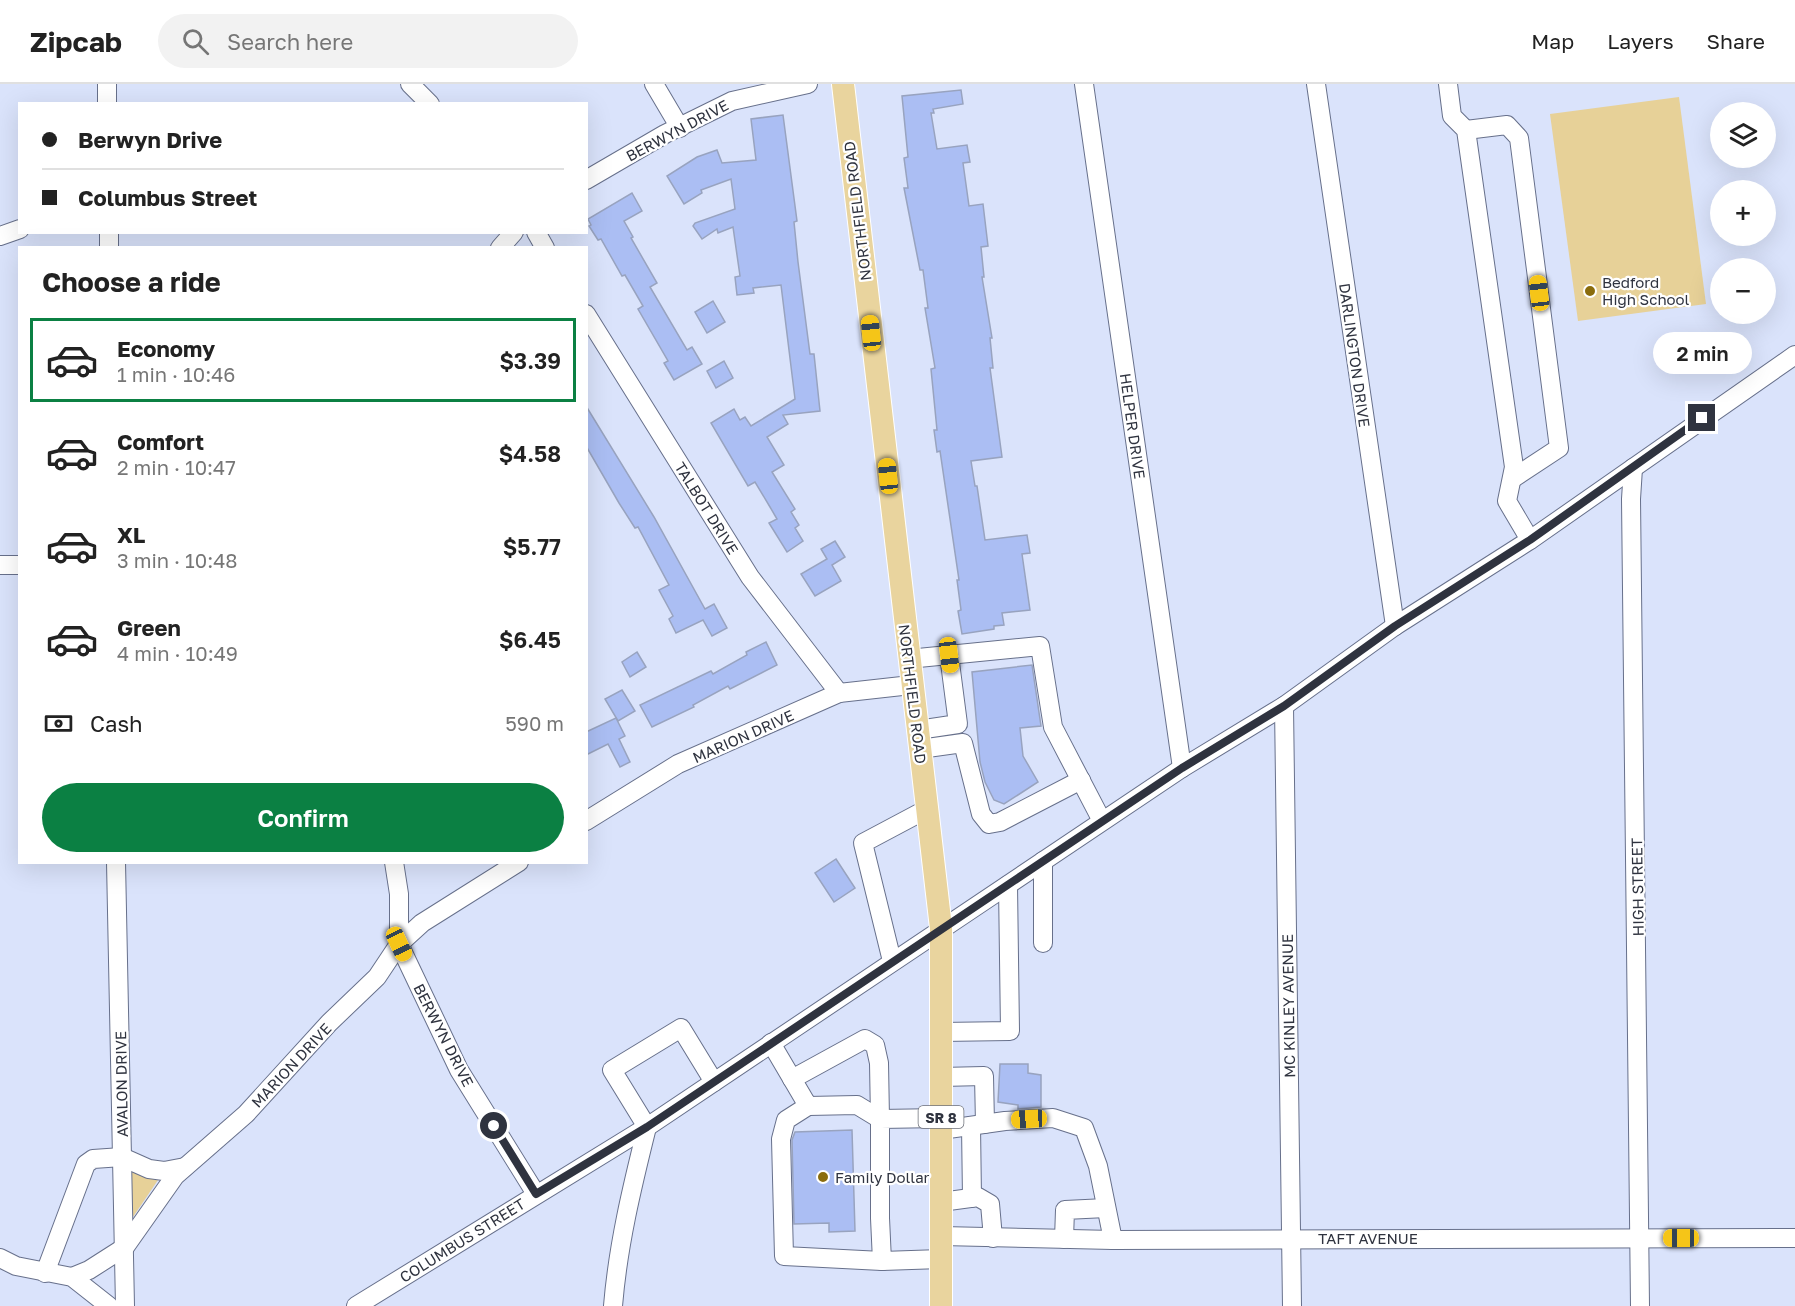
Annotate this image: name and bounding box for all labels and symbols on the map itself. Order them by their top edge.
street label: BERWYN DRIVE [623,95,731,165]
street label: NORTHFIELD ROAD [840,140,874,282]
place label: Bedford High School [1602,273,1690,308]
car [1528,274,1550,312]
street label: DARLINGTON DRIVE [1336,282,1374,428]
marker: Bedford High School [1583,284,1597,298]
car [860,314,882,352]
callout: 2 min [1652,331,1752,373]
street label: HELPER DRIVE [1117,372,1149,480]
route end [1688,404,1715,431]
car [877,457,899,495]
street label: TALBOT DRIVE [672,459,742,557]
street label: NORTHFIELD ROAD [896,623,930,765]
car [938,636,960,674]
street label: MARION DRIVE [690,706,796,766]
street label: HIGH STREET [1627,838,1647,936]
car [383,924,415,964]
street label: MC KINLEY AVENUE [1278,934,1298,1078]
street label: BERWYN DRIVE [410,980,478,1090]
street label: MARION DRIVE [247,1019,335,1111]
street label: AVALON DRIVE [111,1031,131,1137]
road number: SR 8 [918,1106,964,1128]
car [1011,1109,1047,1129]
route start [480,1112,507,1139]
place label: Family Dollar [835,1168,930,1186]
marker: Family Dollar [816,1170,830,1184]
street label: COLUMBUS STREET [396,1194,528,1286]
street label: TAFT AVENUE [1318,1229,1418,1247]
car [1663,1229,1699,1247]

